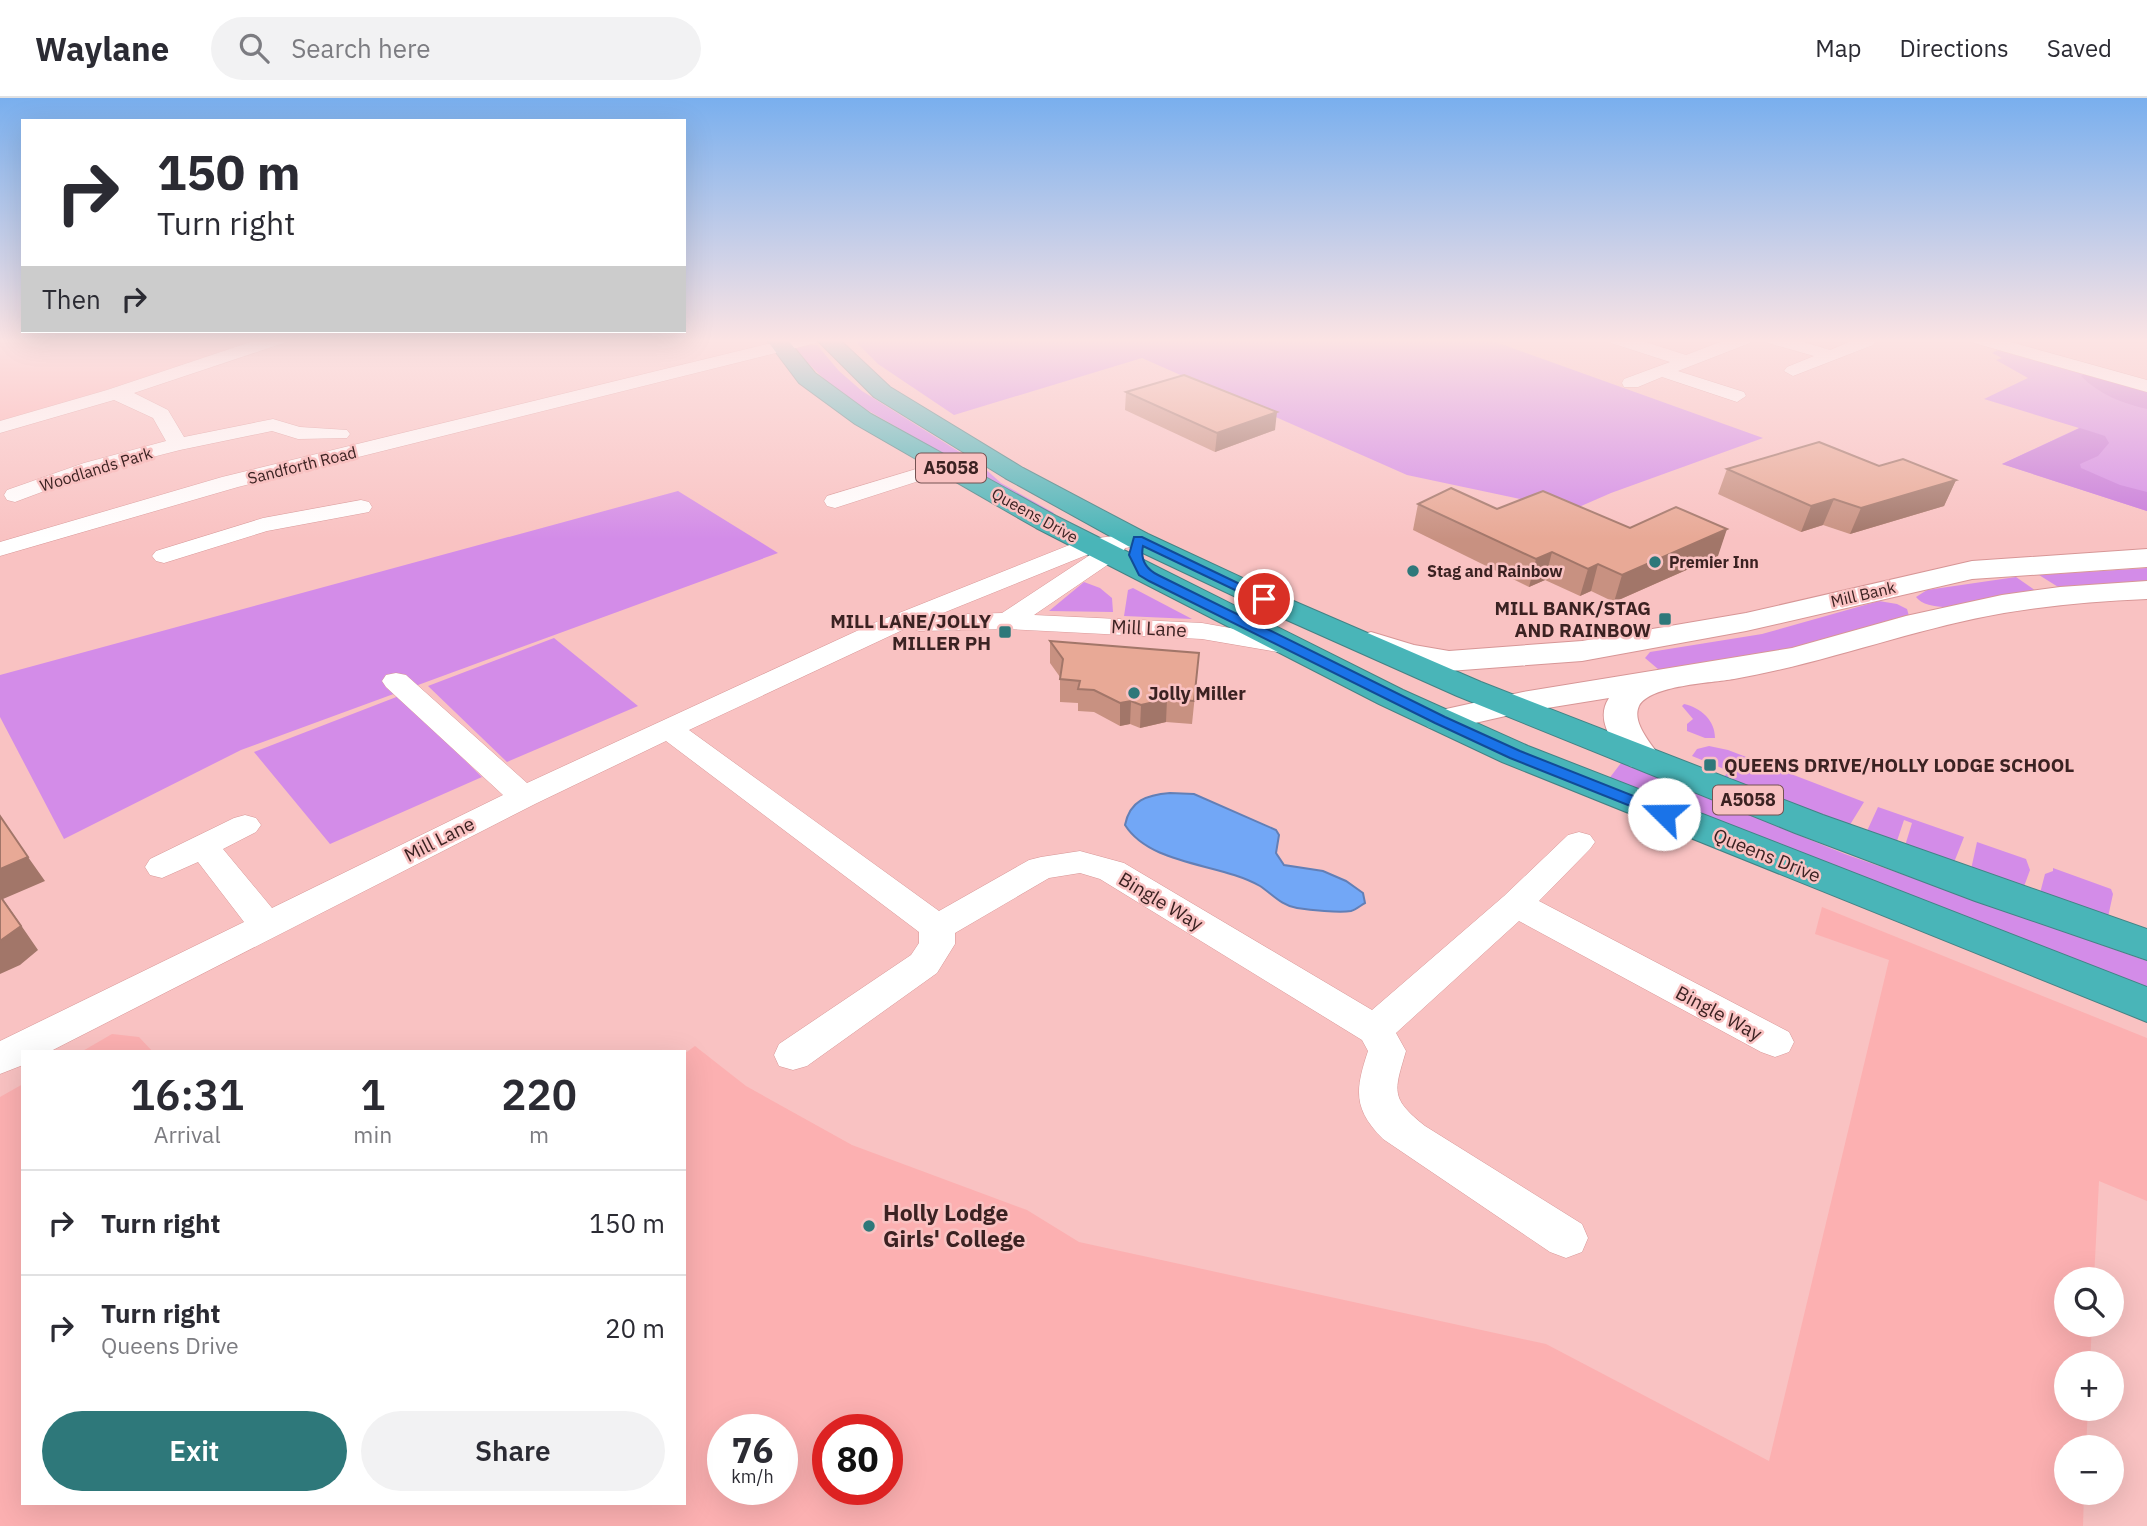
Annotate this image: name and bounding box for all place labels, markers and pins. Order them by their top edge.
place label: Premier Inn [1669,552,1759,572]
marker: Premier Inn [1647,554,1663,570]
place label: Stag and Rainbow [1427,561,1563,581]
marker: Stag and Rainbow [1405,563,1421,579]
pin [1234,569,1294,629]
place label: MILL BANK/STAG AND RAINBOW [1494,596,1651,642]
place label: MILL LANE/JOLLY MILLER PH [830,609,992,655]
marker: MILL BANK/STAG AND RAINBOW [1657,611,1673,627]
marker: MILL LANE/JOLLY MILLER PH [997,624,1013,640]
place label: Jolly Miller [1148,681,1246,705]
marker: Jolly Miller [1126,685,1142,701]
place label: QUEENS DRIVE/HOLLY LODGE SCHOOL [1724,753,2074,777]
marker: QUEENS DRIVE/HOLLY LODGE SCHOOL [1702,757,1718,773]
place label: Holly Lodge Girls' College [883,1197,1026,1253]
marker: Holly Lodge Girls' College [861,1218,877,1234]

